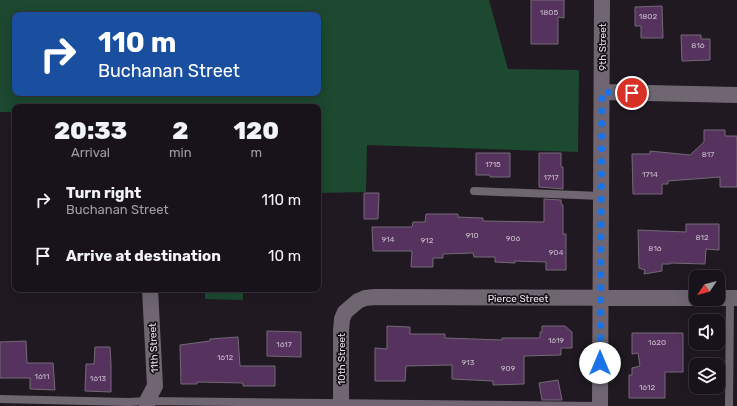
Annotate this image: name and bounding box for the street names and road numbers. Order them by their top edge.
street label: 9th Street [597,23,609,71]
street label: Pierce Street [488,293,548,305]
street label: 11th Street [147,323,161,373]
street label: 10th Street [336,333,348,385]

